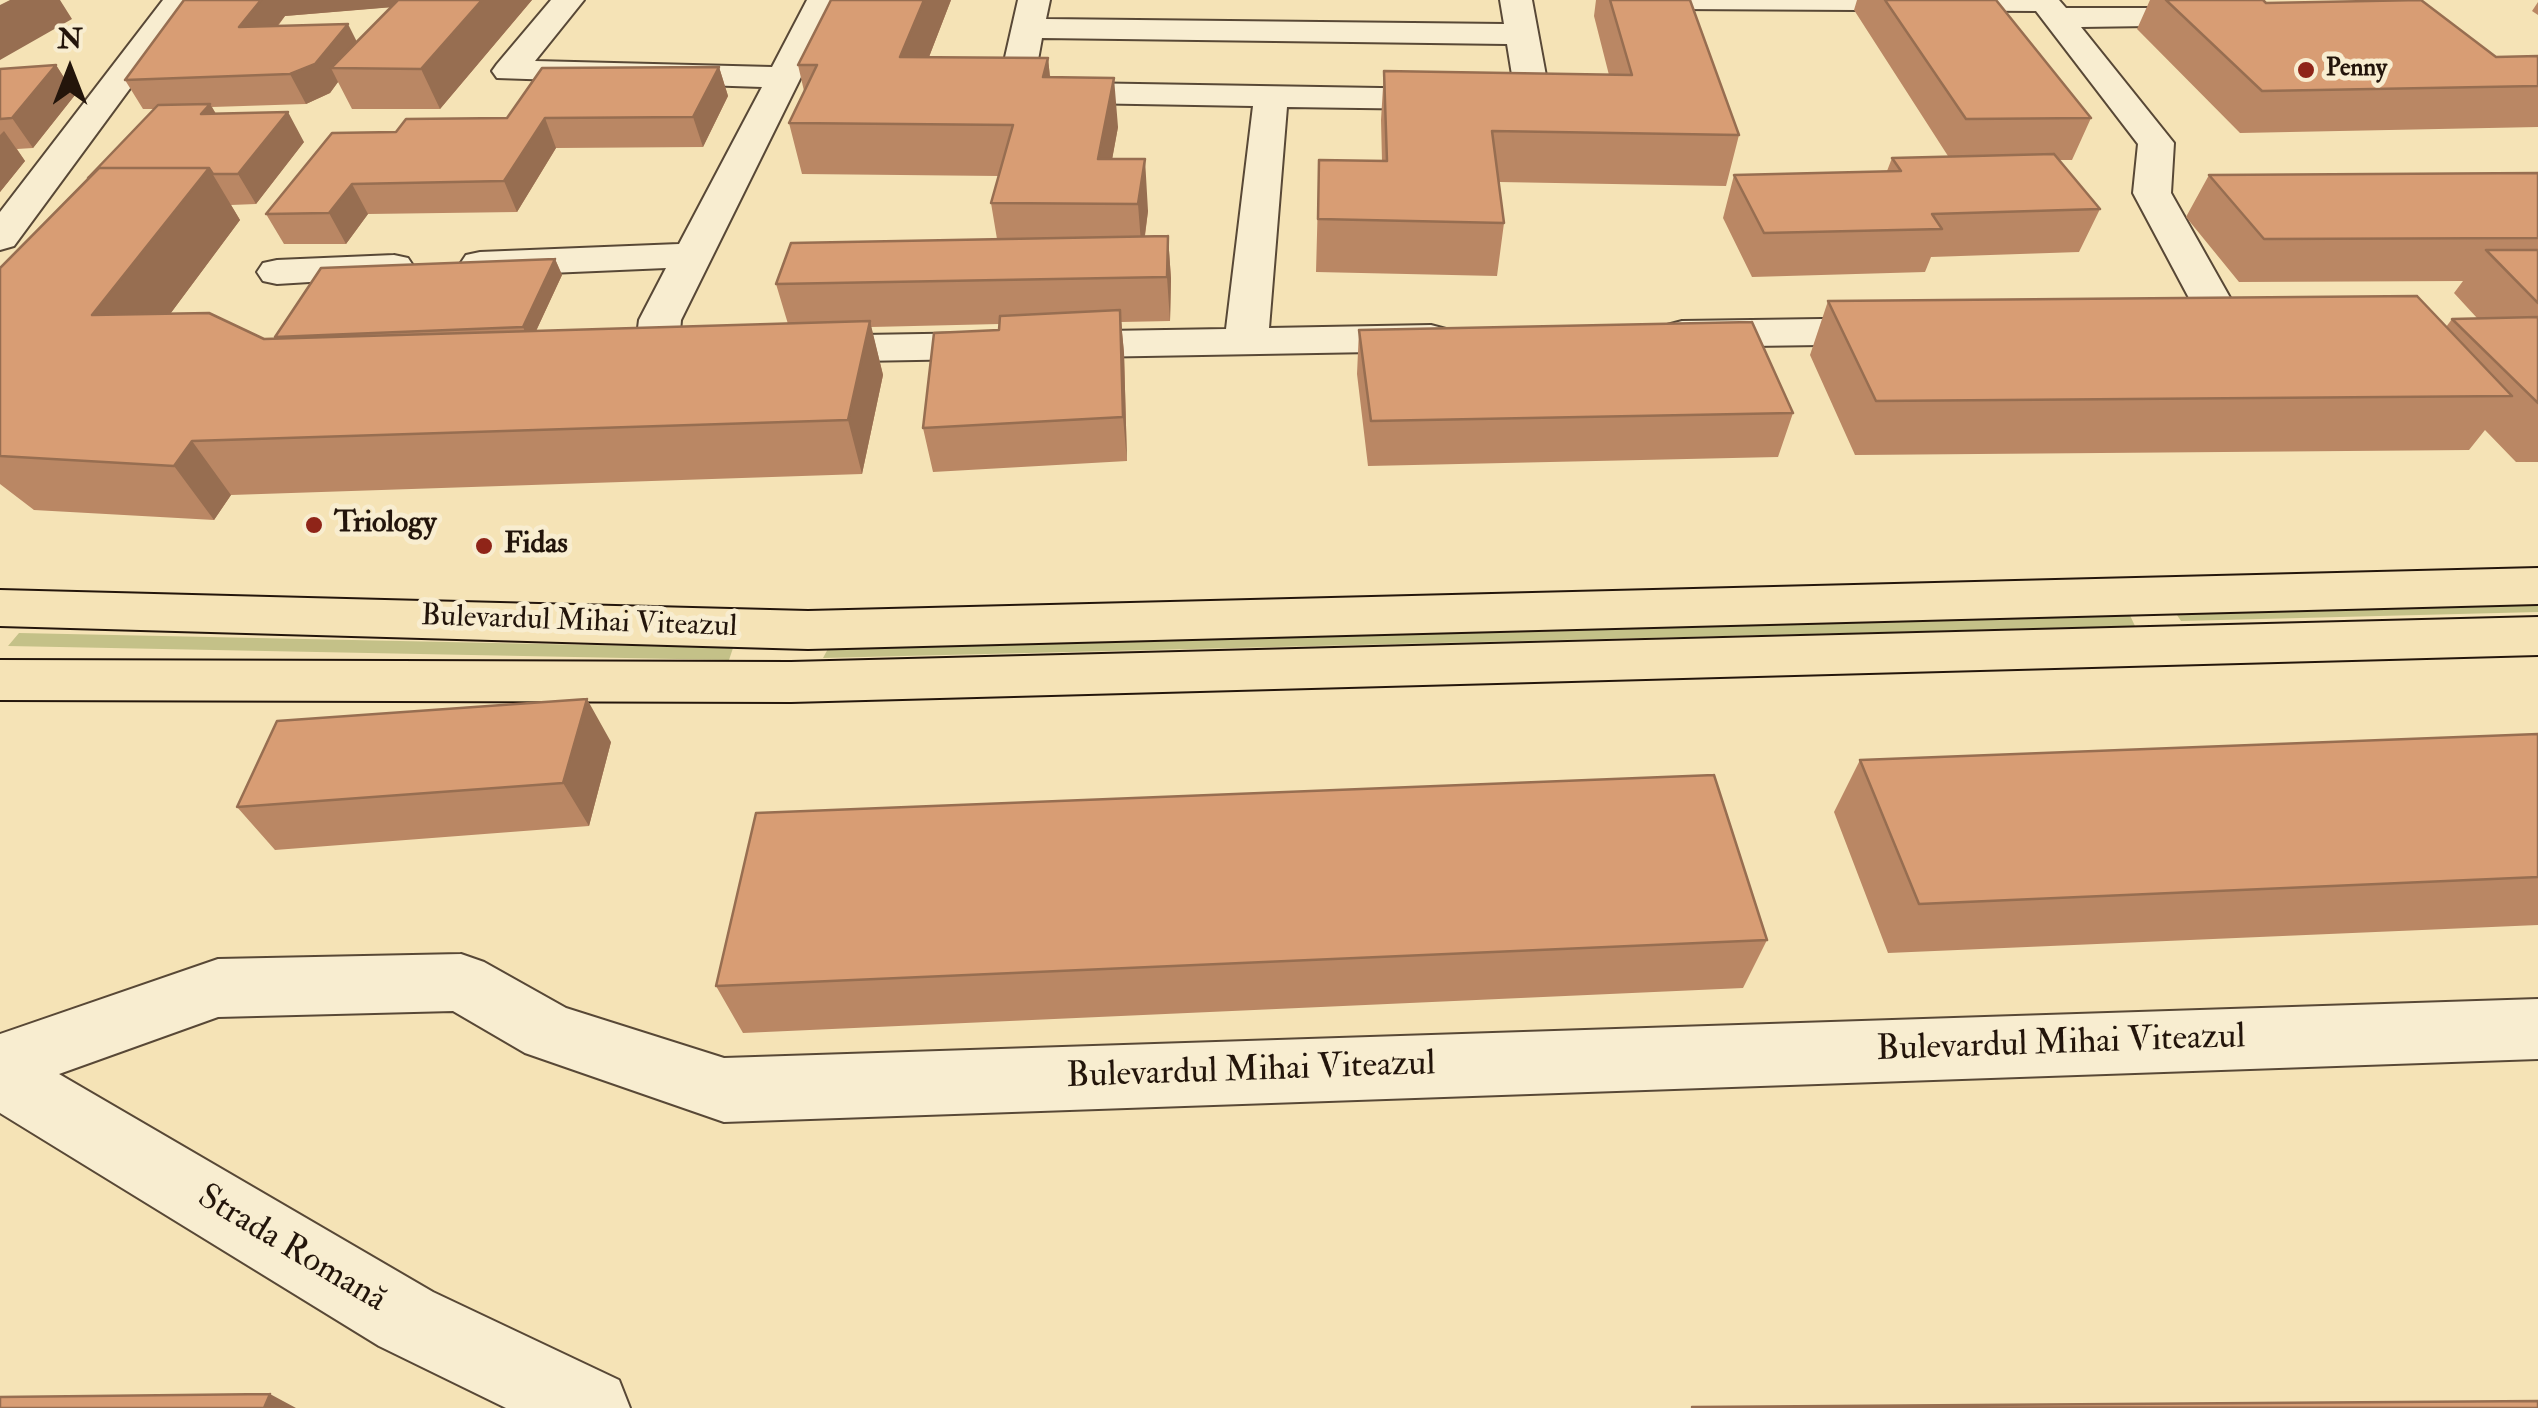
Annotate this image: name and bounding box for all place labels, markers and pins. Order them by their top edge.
place label: Penny [2326,55,2387,85]
marker: Penny [2295,59,2317,81]
place label: Triology [334,507,437,543]
marker: Triology [303,514,325,536]
place label: Fidas [504,528,568,564]
marker: Fidas [473,535,495,557]

